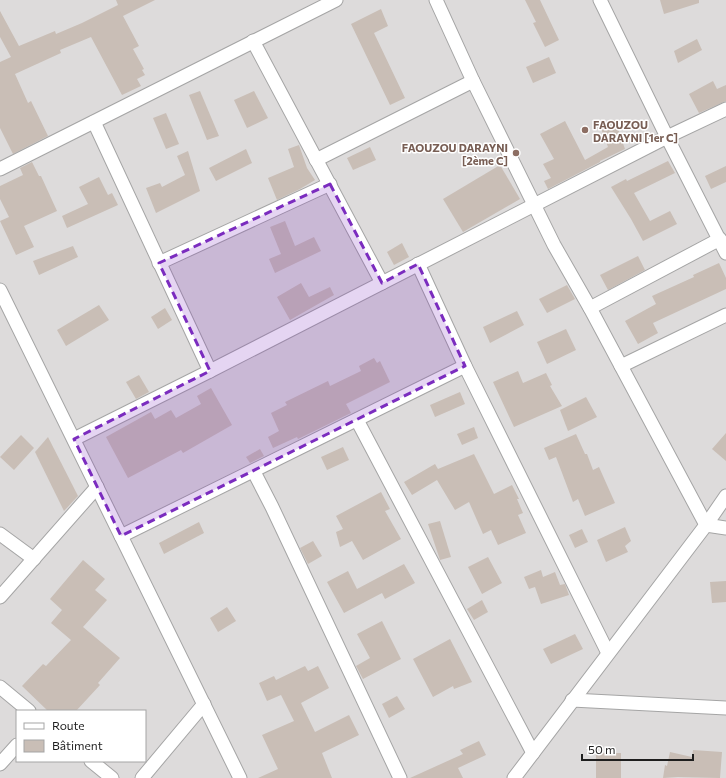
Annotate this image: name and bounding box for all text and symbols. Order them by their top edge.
place label: FAOUZOU DARAYNI [1er C] [593,118,678,144]
marker: FAOUZOU DARAYNI [1er C] [580,125,590,135]
place label: FAOUZOU DARAYNI [2ème C] [402,141,508,167]
marker: FAOUZOU DARAYNI [2ème C] [511,148,521,158]
legend [16,710,146,762]
text: Route [52,718,85,732]
scale bar [582,736,693,762]
text: Bâtiment [52,738,103,752]
text: 50 m [588,742,616,756]

